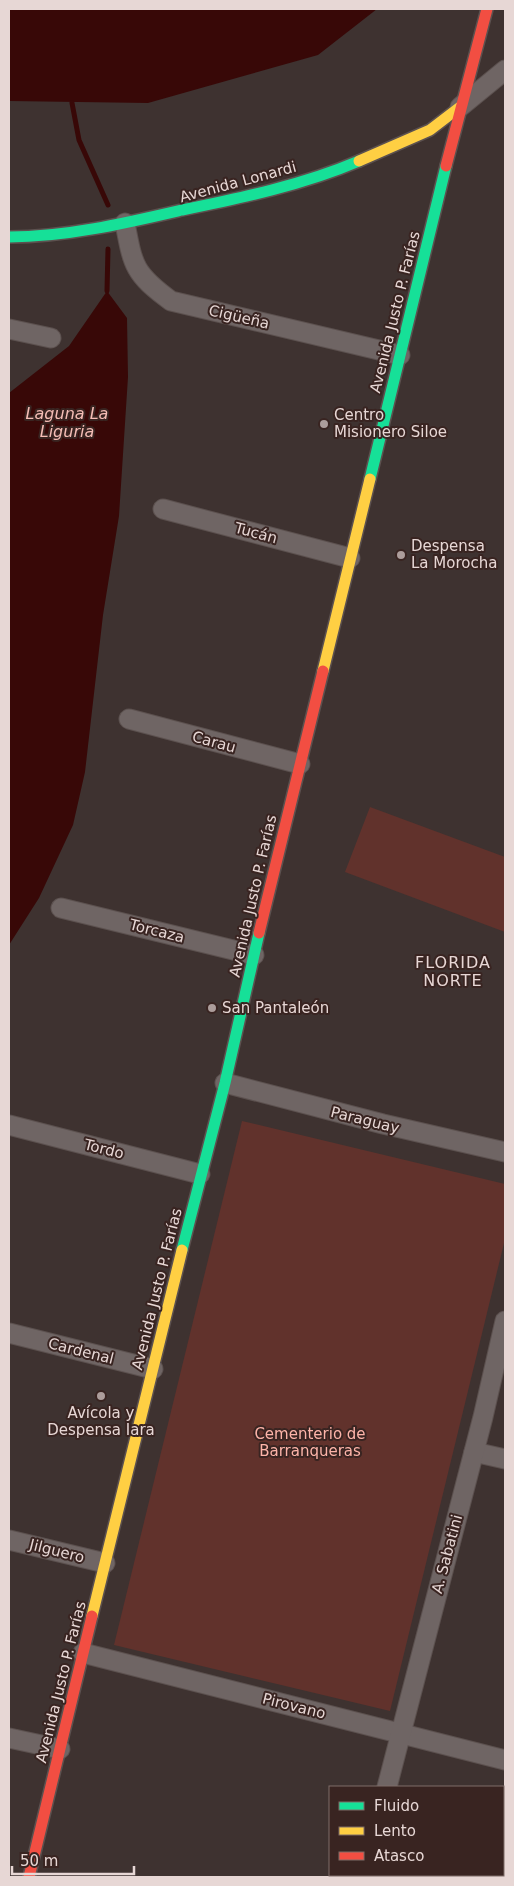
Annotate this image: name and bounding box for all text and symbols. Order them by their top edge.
street label: Avenida Lonardi [178,158,298,206]
street label: Avenida Justo P. Farías [366,229,424,395]
street label: Cigüeña [207,301,271,333]
water label: Laguna La Liguria [26,404,108,441]
place label: Centro Misionero Siloe [334,406,447,441]
marker: Centro Misionero Siloe [318,418,330,430]
street label: Tucán [232,518,279,547]
place label: Despensa La Morocha [411,537,497,572]
marker: Despensa La Morocha [395,549,407,561]
street label: Carau [190,728,238,756]
street label: Avenida Justo P. Farías [226,813,281,979]
street label: Torcaza [127,915,186,947]
district label: FLORIDA NORTE [415,953,491,990]
place label: San Pantaleón [222,999,329,1017]
marker: San Pantaleón [206,1002,218,1014]
street label: Paraguay [329,1103,401,1137]
street label: Tordo [81,1135,126,1163]
street label: Avenida Justo P. Farías [128,1206,186,1372]
street label: Cardenal [46,1334,116,1368]
marker: Avícola y Despensa Iara [95,1390,107,1402]
place label: Avícola y Despensa Iara [47,1404,155,1439]
park label: Cementerio de Barranqueras [254,1425,366,1460]
street label: A. Sabatini [428,1513,466,1595]
street label: Jilguero [27,1535,86,1567]
street label: Avenida Justo P. Farías [32,1599,90,1765]
street label: Pirovano [260,1689,328,1723]
legend [329,1786,504,1876]
text: Fluido [374,1797,419,1815]
text: Lento [374,1822,416,1840]
scale bar [12,1844,135,1876]
text: Atasco [374,1847,424,1865]
text: 50 m [20,1852,58,1870]

